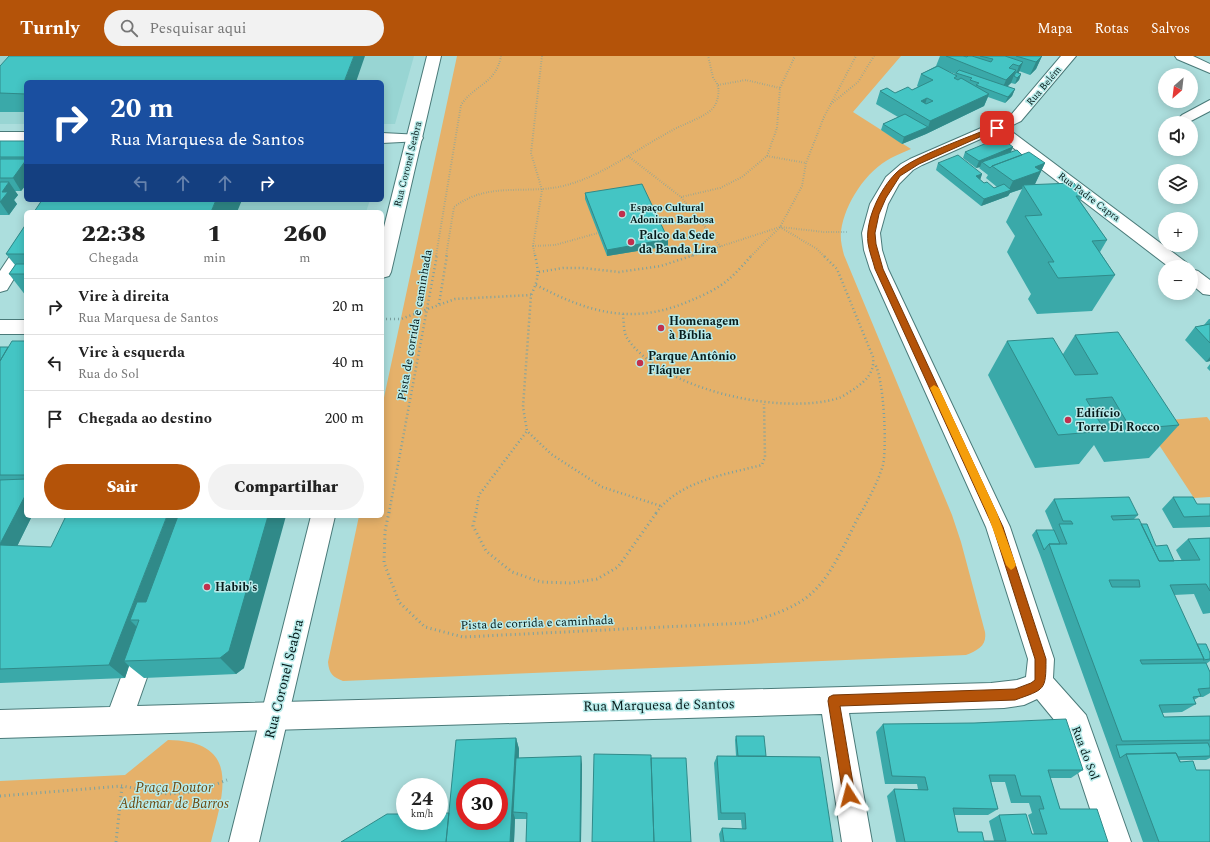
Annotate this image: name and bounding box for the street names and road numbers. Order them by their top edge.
street label: Rua Belém [1023,62,1066,109]
street label: Rua Coronel Seabra [390,119,426,208]
street label: Rua Padre Capra [1054,168,1124,226]
street label: Pista de corrida e caminhada [392,248,438,402]
street label: Pista de corrida e caminhada [460,611,614,635]
street label: Rua Coronel Seabra [259,617,309,741]
street label: Rua Marquesa de Santos [583,693,735,717]
street label: Rua do Sol [1066,723,1104,783]

